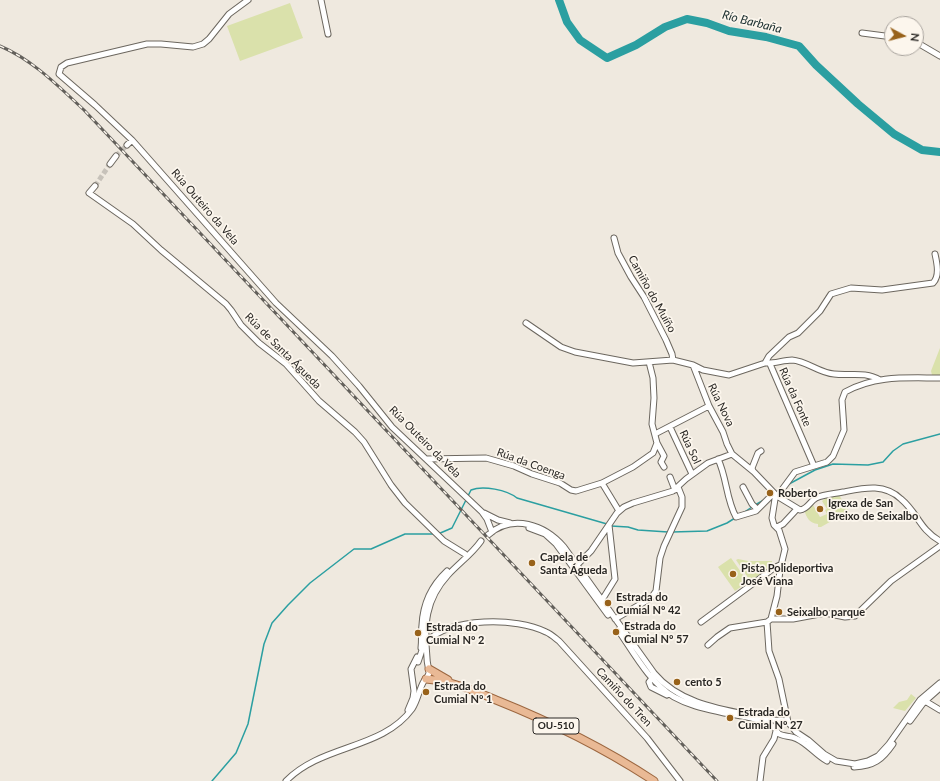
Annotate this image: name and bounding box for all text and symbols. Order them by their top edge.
water label: Río Barbaña [721,8,783,36]
north arrow [884,16,924,56]
text: N [908,32,922,42]
street label: Rúa Outeiro da Vela [169,166,241,248]
street label: Camiño do Muíño [625,253,679,335]
street label: Rúa de Santa Águeda [242,310,324,392]
street label: Rúa da Fonte [776,365,814,429]
street label: Rúa Nova [705,381,737,429]
street label: Rúa Outeiro da Vela [386,403,464,481]
street label: Rúa Sol [676,428,704,466]
street label: Rúa da Coenga [495,445,567,483]
place label: Roberto [778,486,818,500]
marker: Roberto [765,488,775,498]
place label: Igrexa de San Breixo de Seixalbo [828,496,918,522]
marker: Igrexa de San Breixo de Seixalbo [815,504,825,514]
place label: Capela de Santa Águeda [540,550,607,576]
marker: Capela de Santa Águeda [527,558,537,568]
place label: Pista Polideportiva José Viana [741,561,833,587]
marker: Pista Polideportiva José Viana [728,569,738,579]
place label: Estrada do Cumial Nº 42 [616,590,681,616]
marker: Estrada do Cumial Nº 42 [603,598,613,608]
place label: Seixalbo parque [787,605,865,619]
marker: Seixalbo parque [774,607,784,617]
place label: Estrada do Cumial Nº 57 [624,619,689,645]
place label: Estrada do Cumial Nº 2 [426,620,484,646]
marker: Estrada do Cumial Nº 57 [611,627,621,637]
marker: Estrada do Cumial Nº 2 [413,628,423,638]
street label: Camiño do Tren [593,665,655,729]
place label: cento 5 [685,675,722,689]
marker: cento 5 [672,677,682,687]
place label: Estrada do Cumial Nº 1 [434,679,492,705]
marker: Estrada do Cumial Nº 1 [421,687,431,697]
place label: Estrada do Cumial Nº 27 [738,705,803,731]
marker: Estrada do Cumial Nº 27 [725,713,735,723]
road number: OU-510 [533,718,579,734]

